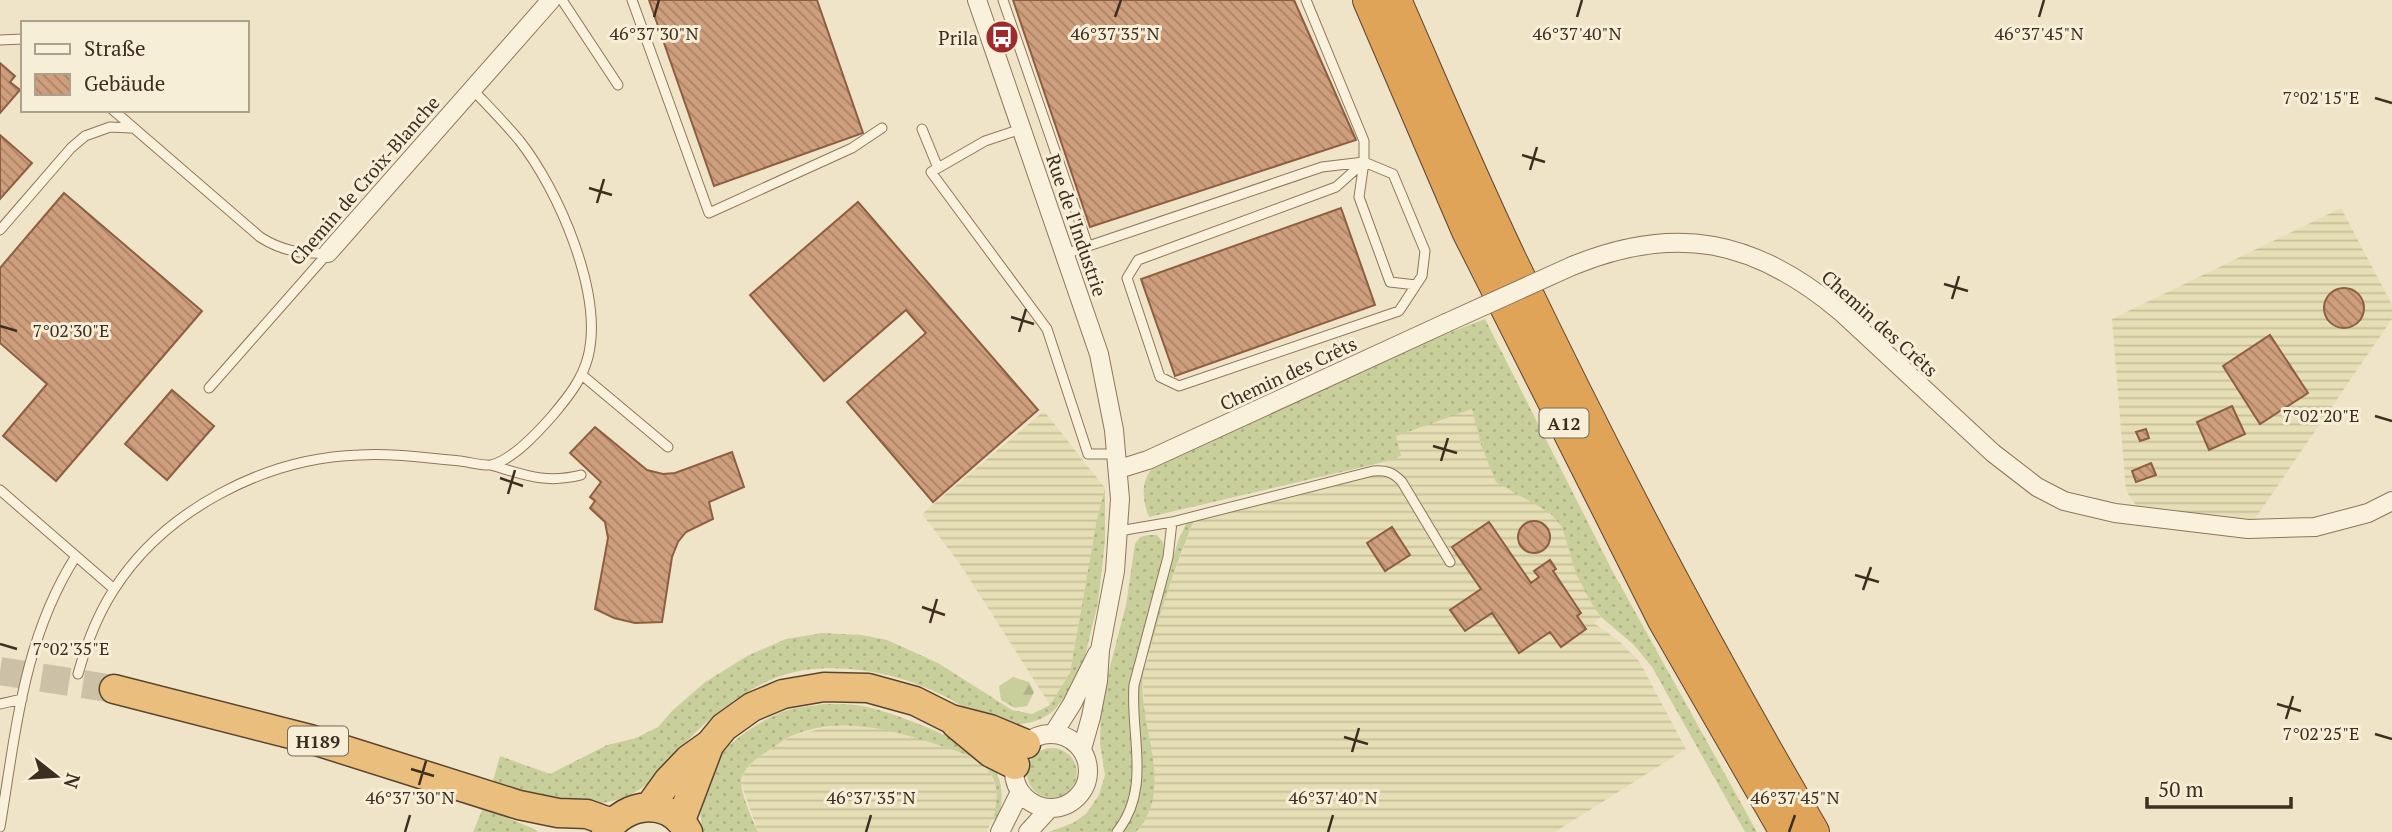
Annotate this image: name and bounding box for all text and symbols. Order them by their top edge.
bus stop icon: Prila [983,18,1021,56]
legend [21,21,248,112]
text: 46°37'30"N [609,21,699,45]
text: 46°37'35"N [1070,21,1160,45]
text: 46°37'40"N [1532,21,1622,45]
text: 46°37'45"N [1994,21,2084,45]
place label: Prila [938,25,978,50]
text: Straße [84,34,146,62]
text: Gebäude [84,69,165,97]
text: 7°02'15"E [2283,85,2359,109]
street label: Chemin de Croix-Blanche [284,90,444,270]
street label: Rue de l'Industrie [1041,150,1113,300]
street label: Chemin des Crêts [1817,264,1943,382]
text: 7°02'30"E [33,318,109,342]
street label: Chemin des Crêts [1216,330,1360,416]
text: 7°02'20"E [2283,403,2359,427]
road number: A12 [1540,408,1588,438]
text: 7°02'35"E [33,636,109,660]
text: 7°02'25"E [2283,721,2359,745]
road number: H189 [288,726,348,756]
north arrow [21,741,91,811]
scale bar [2147,766,2290,810]
text: N [59,771,87,792]
text: 50 m [2158,775,2204,803]
text: 46°37'30"N [365,785,455,809]
text: 46°37'35"N [826,785,916,809]
text: 46°37'40"N [1288,785,1378,809]
text: 46°37'45"N [1750,785,1840,809]

